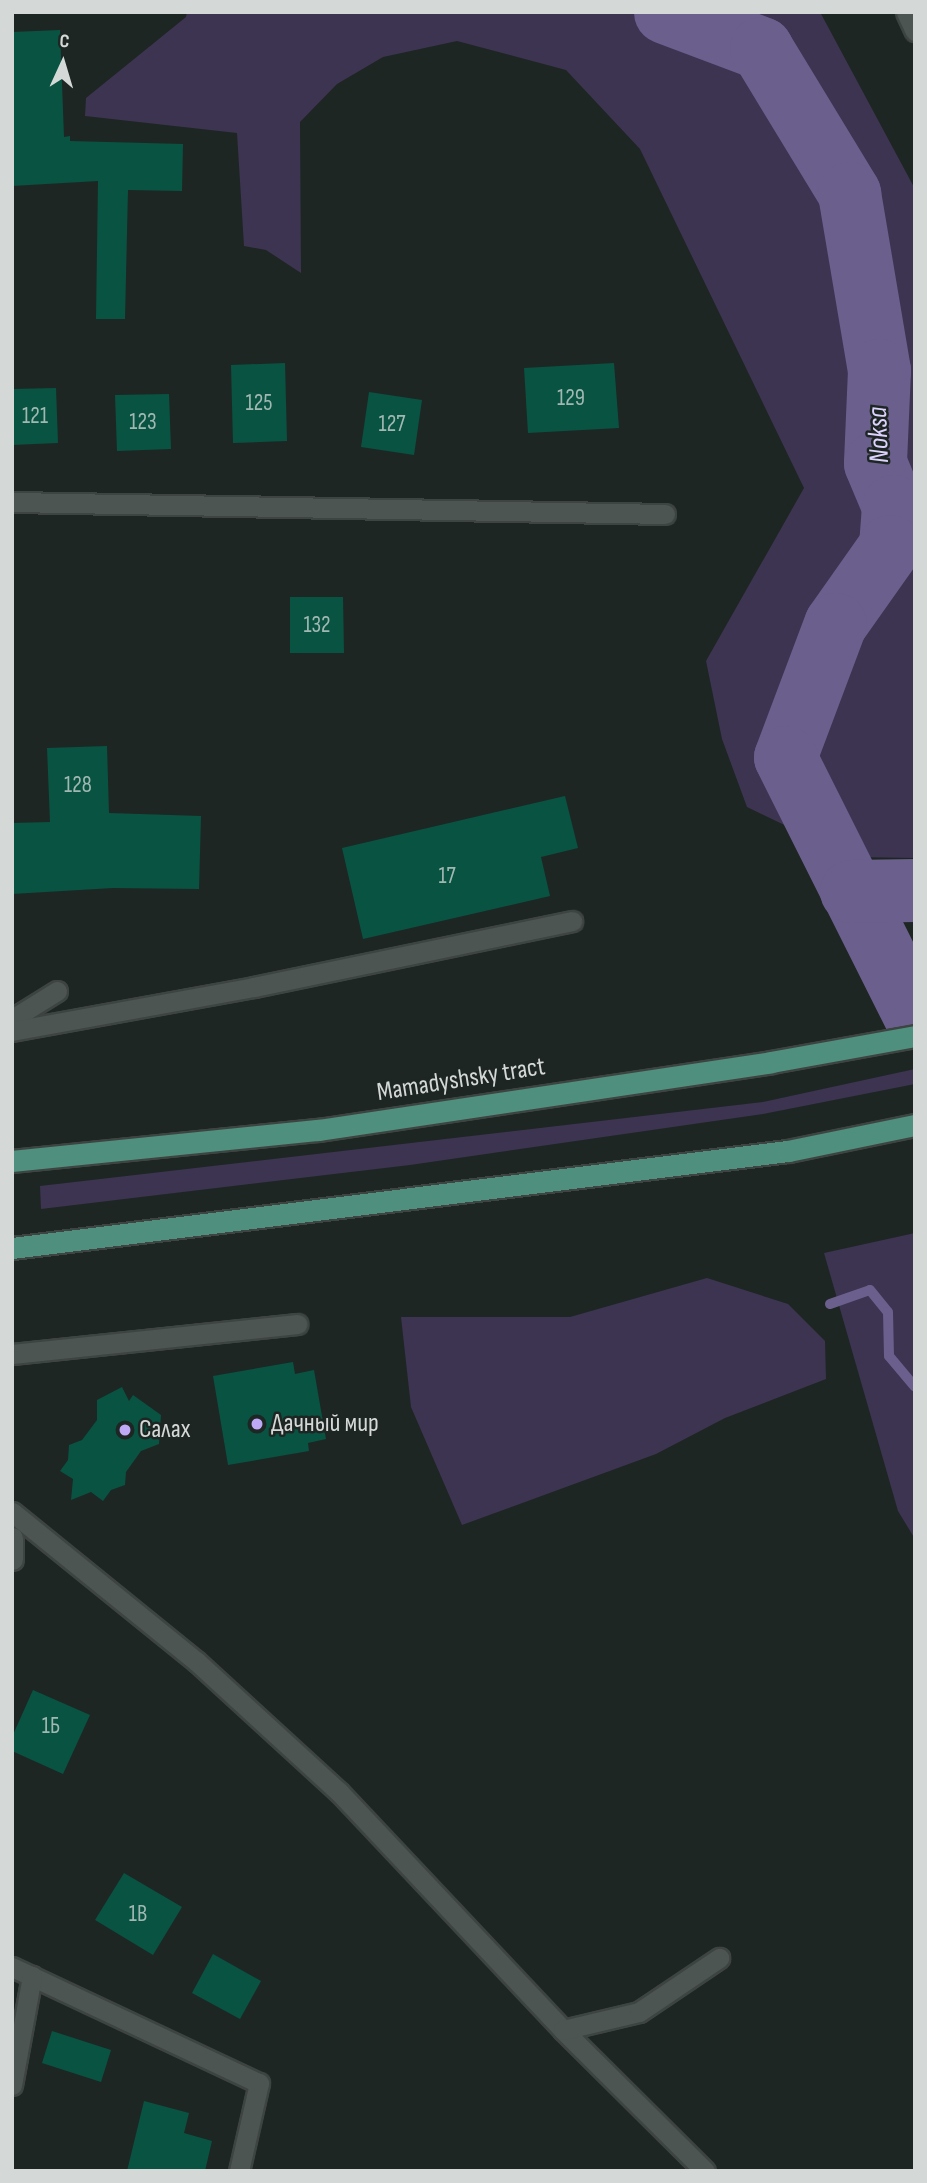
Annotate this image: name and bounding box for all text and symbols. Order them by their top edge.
north arrow [28,28,98,98]
text: С [59,30,70,53]
house number: 129 [557,384,585,412]
house number: 125 [245,389,273,417]
house number: 121 [22,402,48,430]
water label: Noksa [861,406,897,464]
house number: 123 [129,408,157,436]
house number: 127 [378,410,406,438]
house number: 132 [303,611,331,639]
house number: 128 [64,771,92,799]
house number: 17 [438,862,456,890]
street label: Mamadyshsky tract [375,1051,547,1109]
place label: Дачный мир [271,1408,379,1440]
place label: Салах [139,1414,190,1446]
marker: Дачный мир [249,1416,265,1432]
marker: Салах [117,1422,133,1438]
house number: 1Б [42,1712,60,1740]
house number: 1В [129,1900,147,1928]

